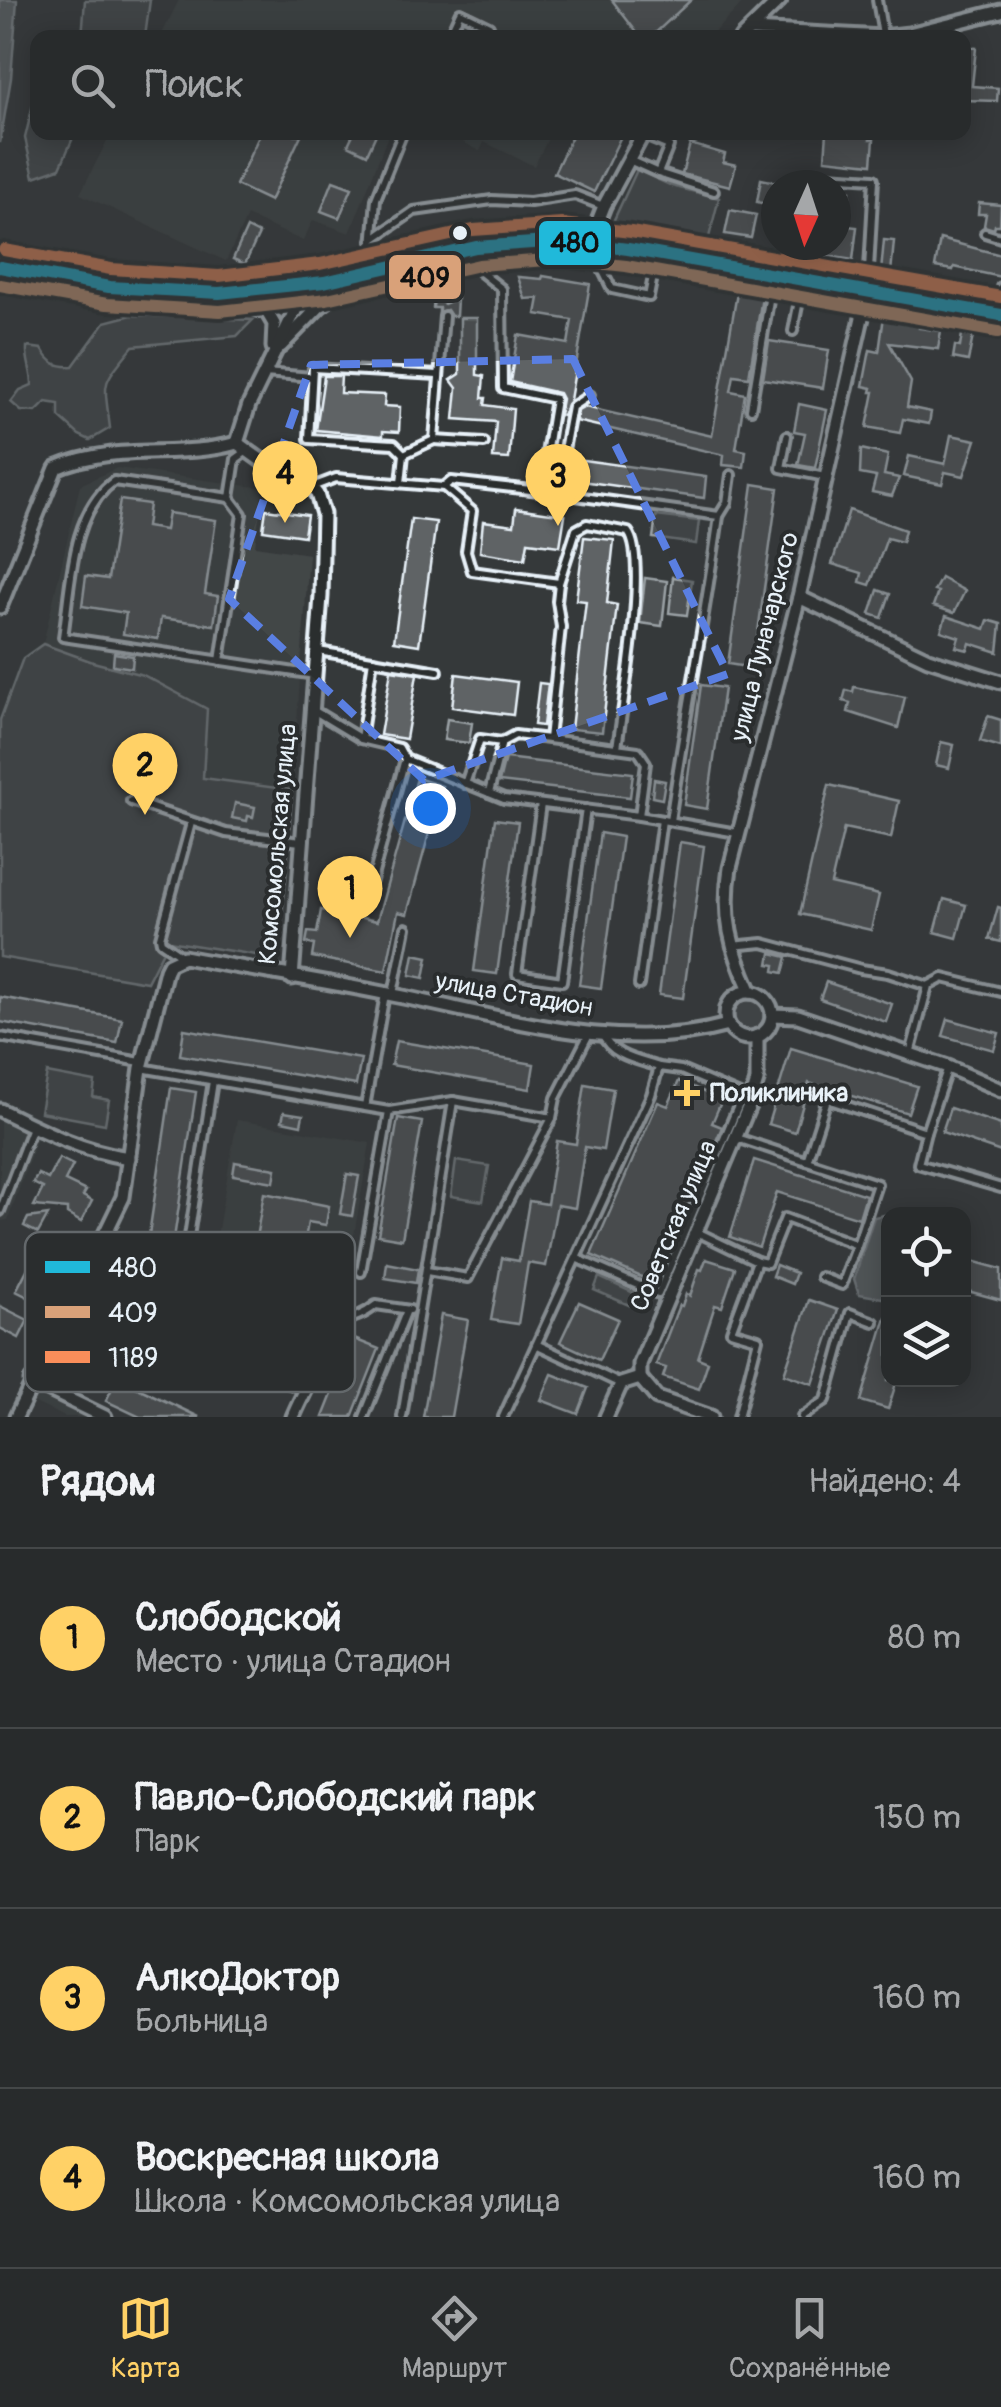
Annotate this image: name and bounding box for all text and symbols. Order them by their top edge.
search box [30,30,971,140]
icon: search [65,58,120,113]
text: Поиск [145,61,244,109]
north arrow [761,170,851,260]
line badge: 480 [537,219,613,267]
unlabelled marker [450,223,470,243]
text: 480 [550,226,600,261]
line badge: 409 [387,253,463,301]
text: 409 [400,261,450,296]
pin: 4 [252,440,318,523]
pin: 3 [526,444,590,526]
street label: улица Луначарского [724,529,806,746]
street label: Комсомольская улица [252,722,304,966]
pin: 2 [112,732,178,815]
your location [405,783,456,834]
pin: 1 [318,856,382,938]
street label: улица Стадион [432,966,595,1024]
place label: Поликлиника [710,1078,848,1109]
marker: Поликлиника [674,1080,700,1106]
street label: Советская улица [624,1136,724,1316]
map controls [881,1207,971,1387]
button: locate [881,1207,971,1297]
legend [25,1232,355,1392]
text: 480 [108,1251,157,1286]
text: 409 [108,1296,158,1331]
button: layers [881,1297,971,1387]
text: 1189 [108,1341,158,1376]
text: Рядом [40,1456,156,1508]
text: Найдено: 4 [808,1462,961,1502]
text: Слободской [135,1594,341,1642]
text: 1 [66,1618,79,1658]
text: 80 m [888,1618,961,1658]
text: Место · улица Стадион [135,1642,451,1682]
text: Павло-Слободский парк [135,1774,536,1822]
text: 2 [64,1798,81,1838]
text: 150 m [874,1798,961,1838]
text: Парк [135,1822,201,1862]
text: АлкоДоктор [135,1954,340,2002]
text: 3 [64,1978,81,2018]
text: 160 m [873,1978,961,2018]
text: Больница [135,2002,268,2042]
text: Воскресная школа [135,2134,439,2182]
text: 4 [63,2158,82,2198]
text: 160 m [873,2158,961,2198]
text: Школа · Комсомольская улица [135,2182,560,2222]
tab: Карта [111,2291,180,2386]
tab: Маршрут [402,2291,507,2386]
tab: Сохранённые [729,2291,890,2386]

